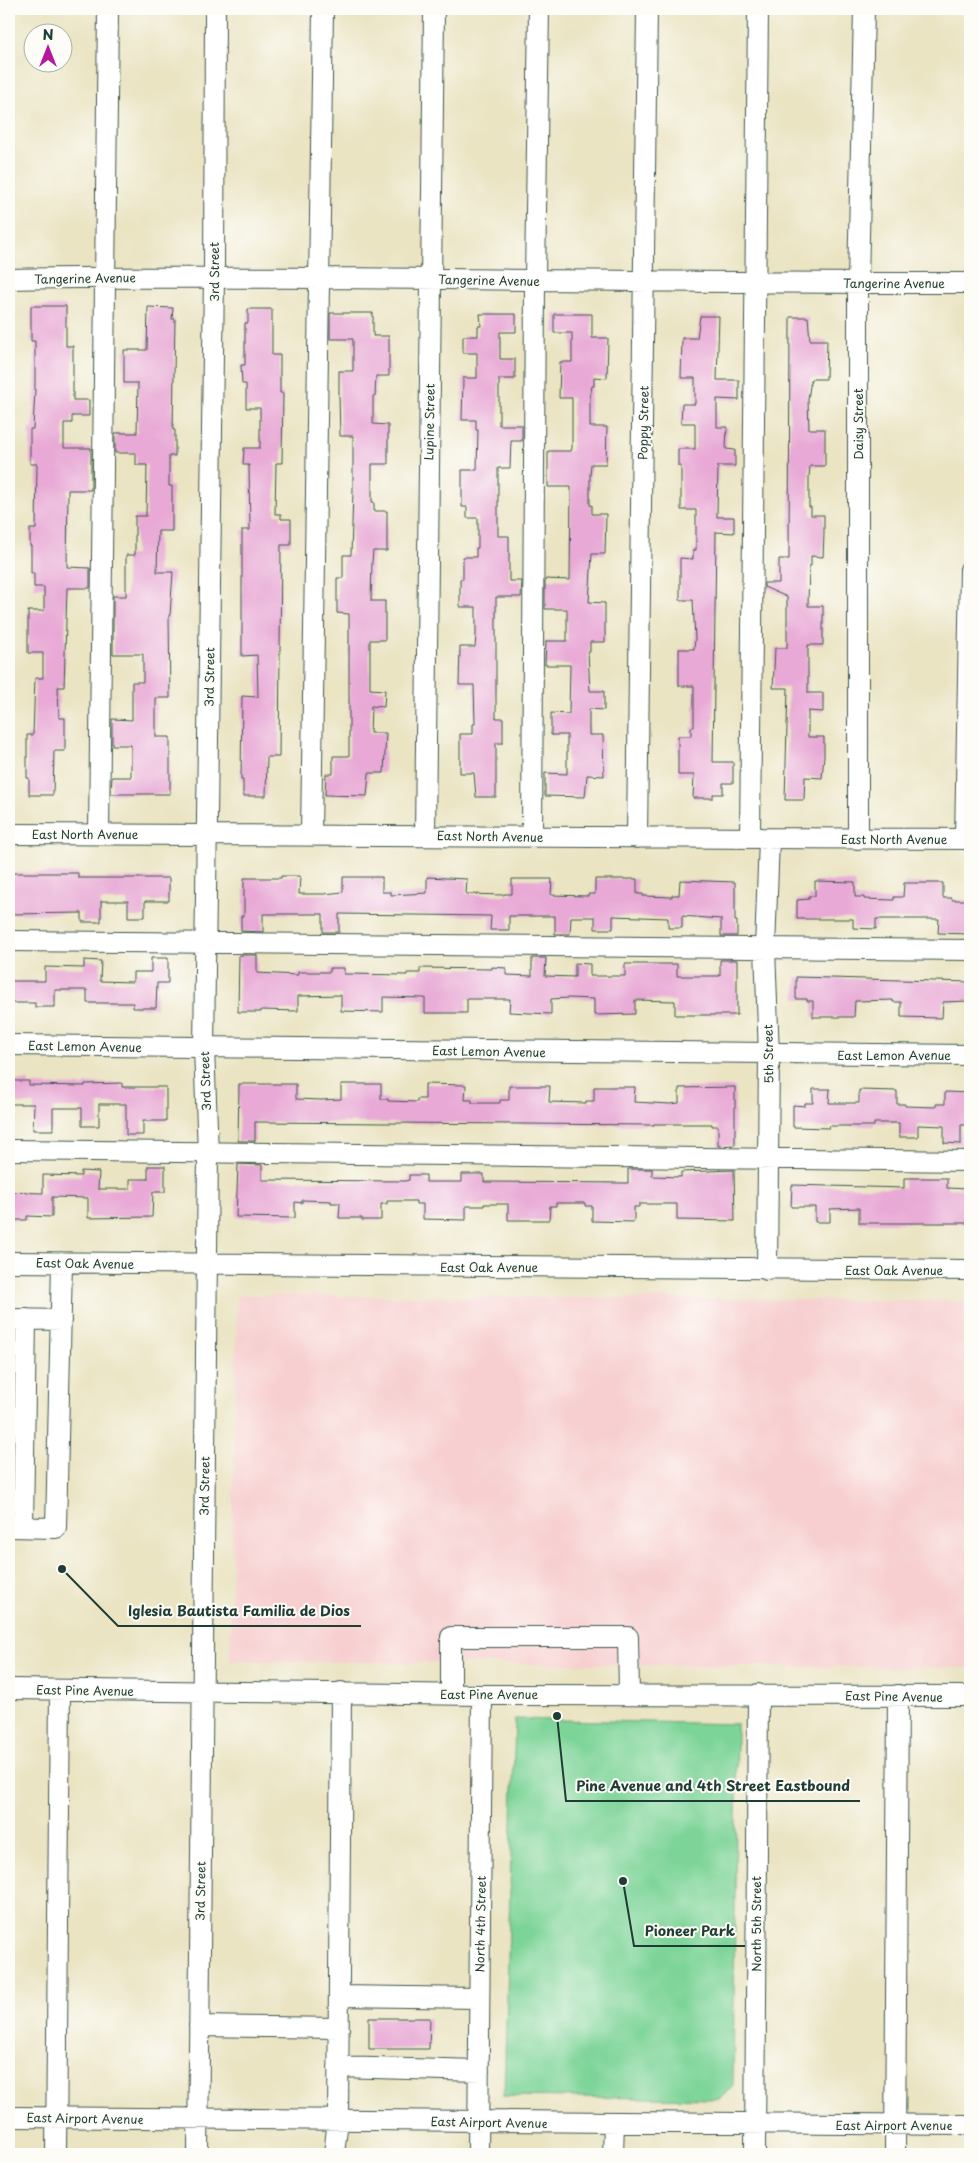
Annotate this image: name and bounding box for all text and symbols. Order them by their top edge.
north arrow [22,22,72,72]
text: N [42,24,54,45]
street label: 3rd Street [205,242,223,302]
street label: Tangerine Avenue [34,268,137,288]
street label: Tangerine Avenue [438,270,541,290]
street label: Tangerine Avenue [843,274,945,292]
street label: Lupine Street [419,383,439,461]
street label: Poppy Street [633,386,653,460]
street label: Daisy Street [849,388,867,460]
street label: 3rd Street [199,647,219,707]
street label: East North Avenue [32,825,139,843]
street label: East North Avenue [437,826,544,846]
street label: East North Avenue [841,830,948,848]
street label: 5th Street [758,1024,778,1084]
street label: East Lemon Avenue [28,1036,142,1056]
street label: East Lemon Avenue [432,1041,546,1061]
street label: East Lemon Avenue [837,1046,951,1064]
street label: 3rd Street [195,1051,215,1111]
street label: East Oak Avenue [36,1253,135,1273]
street label: East Oak Avenue [440,1258,539,1276]
street label: East Oak Avenue [845,1261,944,1279]
street label: 3rd Street [194,1456,214,1516]
callout: Iglesia Bautista Familia de Dios [118,1597,361,1626]
text: Iglesia Bautista Familia de Dios [128,1600,350,1621]
street label: East Pine Avenue [36,1680,135,1700]
street label: East Pine Avenue [440,1685,538,1703]
street label: East Pine Avenue [845,1686,944,1706]
callout: Pine Avenue and 4th Street Eastbound [566,1772,860,1801]
text: Pine Avenue and 4th Street Eastbound [576,1775,850,1796]
street label: 3rd Street [190,1861,210,1921]
street label: North 4th Street [470,1875,490,1972]
street label: North 5th Street [747,1876,765,1972]
callout: Pioneer Park [634,1917,745,1946]
text: Pioneer Park [645,1920,736,1941]
street label: East Airport Avenue [26,2108,144,2128]
street label: East Airport Avenue [430,2112,548,2132]
street label: East Airport Avenue [835,2116,953,2134]

